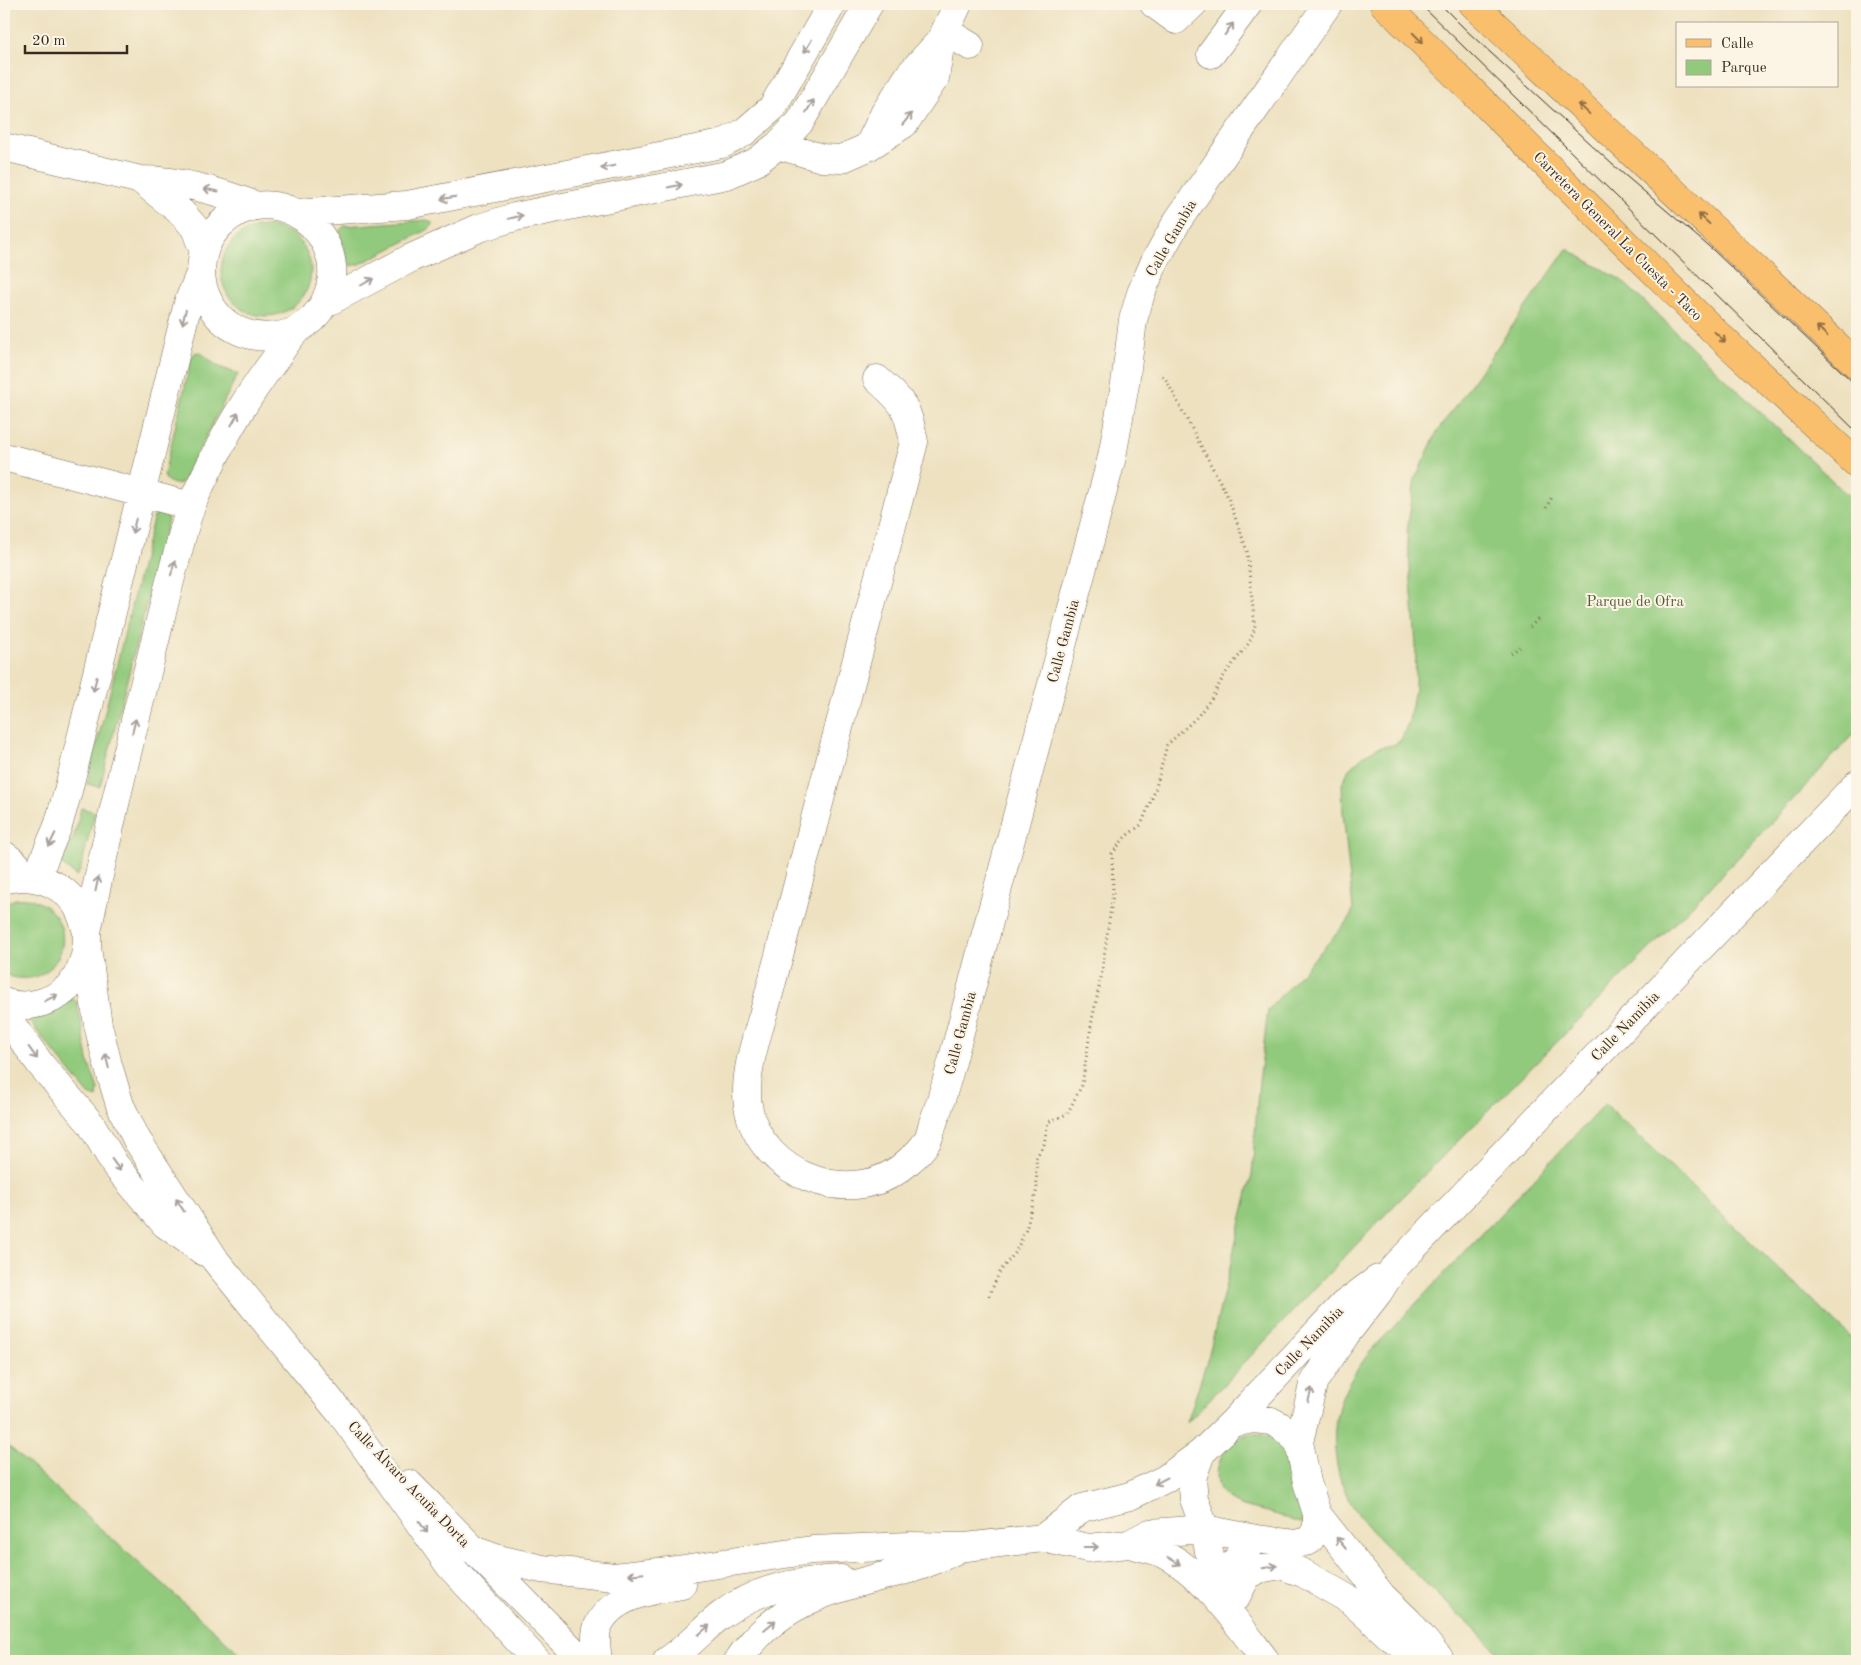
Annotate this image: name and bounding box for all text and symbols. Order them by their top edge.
scale bar [25,22,128,54]
one-way arrow [1224,22,1234,36]
legend [1676,22,1838,88]
one-way arrow [1412,32,1424,44]
text: 20 m [32,34,66,49]
text: Calle [1721,37,1754,52]
one-way arrow [803,38,813,53]
text: Parque [1721,61,1767,76]
one-way arrow [805,100,815,114]
one-way arrow [1578,103,1591,115]
one-way arrow [902,112,912,126]
street label: Carretera General La Cuesta - Taco [1530,150,1704,324]
one-way arrow [600,162,616,172]
one-way arrow [667,180,683,190]
one-way arrow [204,185,220,195]
one-way arrow [441,194,457,204]
street label: Calle Gambia [1144,197,1201,280]
one-way arrow [508,212,524,222]
one-way arrow [1697,214,1710,225]
one-way arrow [360,276,374,286]
one-way arrow [179,308,189,324]
one-way arrow [1816,325,1828,337]
one-way arrow [1714,331,1727,343]
one-way arrow [231,412,241,426]
one-way arrow [129,517,138,533]
one-way arrow [169,561,179,577]
park label: Parque de Ofra [1586,595,1684,610]
street label: Calle Gambia [1046,597,1083,685]
one-way arrow [90,675,99,691]
one-way arrow [129,718,139,734]
one-way arrow [46,832,56,847]
one-way arrow [92,876,102,892]
street label: Calle Gambia [943,989,980,1077]
street label: Calle Namibia [1589,989,1663,1065]
one-way arrow [43,993,58,1002]
one-way arrow [27,1046,38,1059]
one-way arrow [102,1054,111,1070]
one-way arrow [111,1158,122,1171]
one-way arrow [175,1198,185,1212]
street label: Calle Namibia [1273,1304,1347,1380]
one-way arrow [1306,1387,1315,1403]
street label: Calle Álvaro Acuña Dorta [344,1417,474,1551]
one-way arrow [1154,1476,1169,1486]
one-way arrow [418,1520,428,1534]
one-way arrow [1335,1537,1347,1550]
one-way arrow [1082,1542,1098,1552]
one-way arrow [1167,1556,1181,1566]
one-way arrow [1261,1561,1277,1571]
one-way arrow [628,1569,644,1579]
one-way arrow [764,1620,777,1631]
one-way arrow [698,1624,711,1635]

